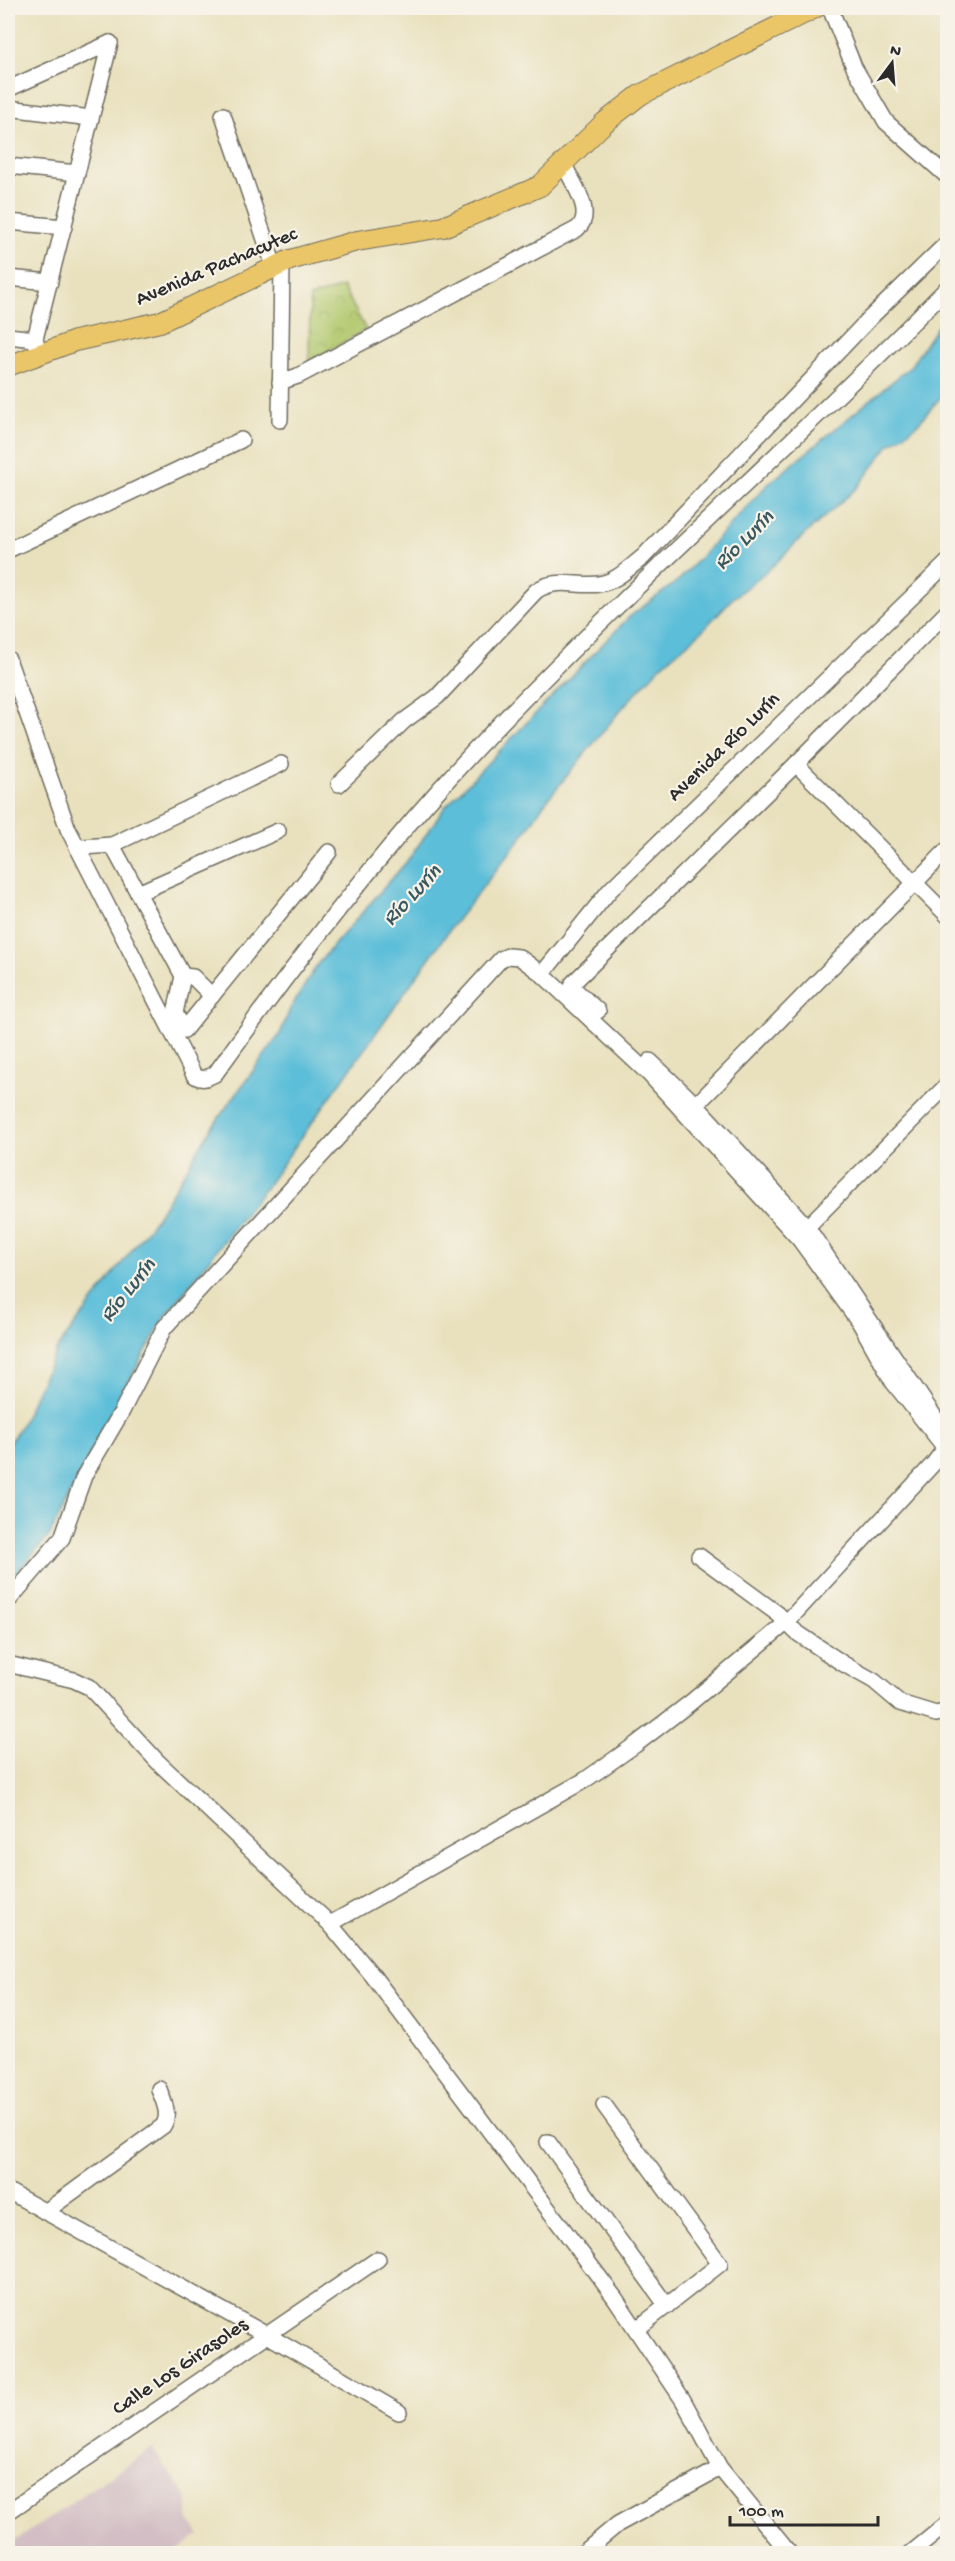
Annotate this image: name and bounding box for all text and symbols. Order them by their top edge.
north arrow [862,33,922,93]
text: N [888,41,903,63]
street label: Avenida Pachacutec [133,222,302,313]
water label: Río Lurín [710,505,781,576]
street label: Avenida Río Lurín [663,688,787,808]
water label: Río Lurín [378,860,448,932]
water label: Río Lurín [96,1254,163,1328]
street label: Calle Los Girasoles [108,2313,255,2423]
scale bar [730,2489,878,2527]
text: 100 m [738,2502,784,2523]

